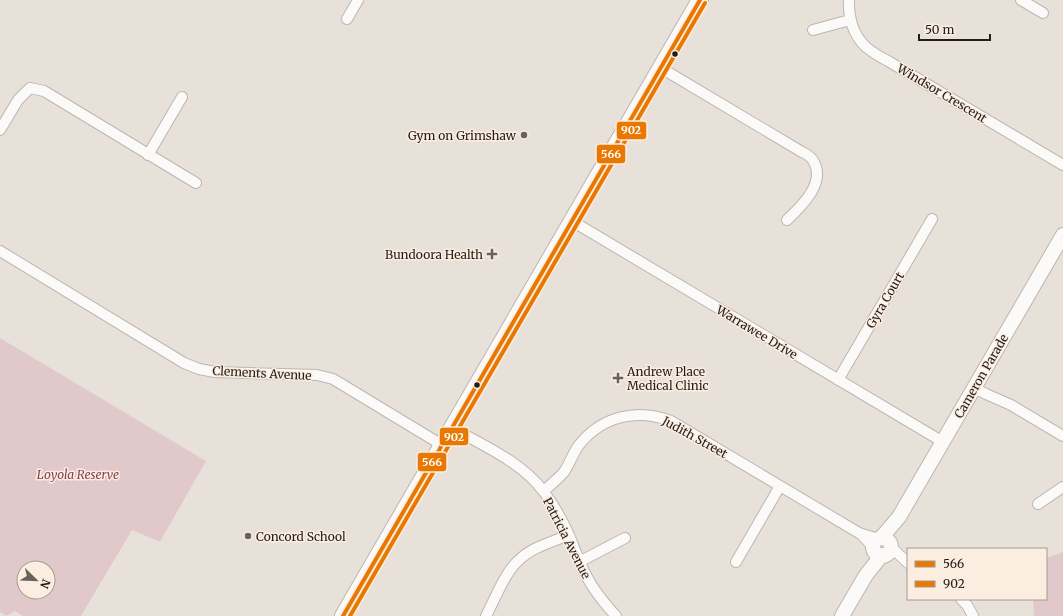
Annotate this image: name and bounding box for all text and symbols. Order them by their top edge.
scale bar [919,16,990,42]
text: 50 m [925,22,954,37]
unlabelled marker [670,49,680,59]
street label: Windsor Crescent [894,60,990,126]
line badge: 902 [616,121,647,140]
text: 902 [621,123,642,137]
place label: Gym on Grimshaw [408,128,517,143]
marker: Gym on Grimshaw [519,130,529,140]
line badge: 566 [596,144,626,164]
text: 566 [601,147,621,161]
place label: Bundoora Health [385,247,483,262]
marker: Bundoora Health [486,248,498,260]
street label: Gyra Court [863,269,907,331]
street label: Warrawee Drive [713,301,800,362]
street label: Cameron Parade [951,331,1011,421]
street label: Clements Avenue [212,363,312,383]
place label: Andrew Place Medical Clinic [626,364,709,393]
marker: Andrew Place Medical Clinic [612,372,624,384]
unlabelled marker [472,380,482,390]
street label: Judith Street [659,412,730,461]
line badge: 902 [439,427,469,446]
text: 902 [444,430,465,444]
line badge: 566 [417,452,447,472]
text: 566 [422,455,442,469]
park label: Loyola Reserve [37,467,119,482]
street label: Patricia Avenue [540,495,594,581]
place label: Concord School [256,529,346,544]
marker: Concord School [243,531,253,541]
legend [907,548,1047,600]
text: 566 [943,556,964,571]
north arrow [16,560,56,600]
text: 902 [943,576,965,591]
text: N [37,577,53,591]

